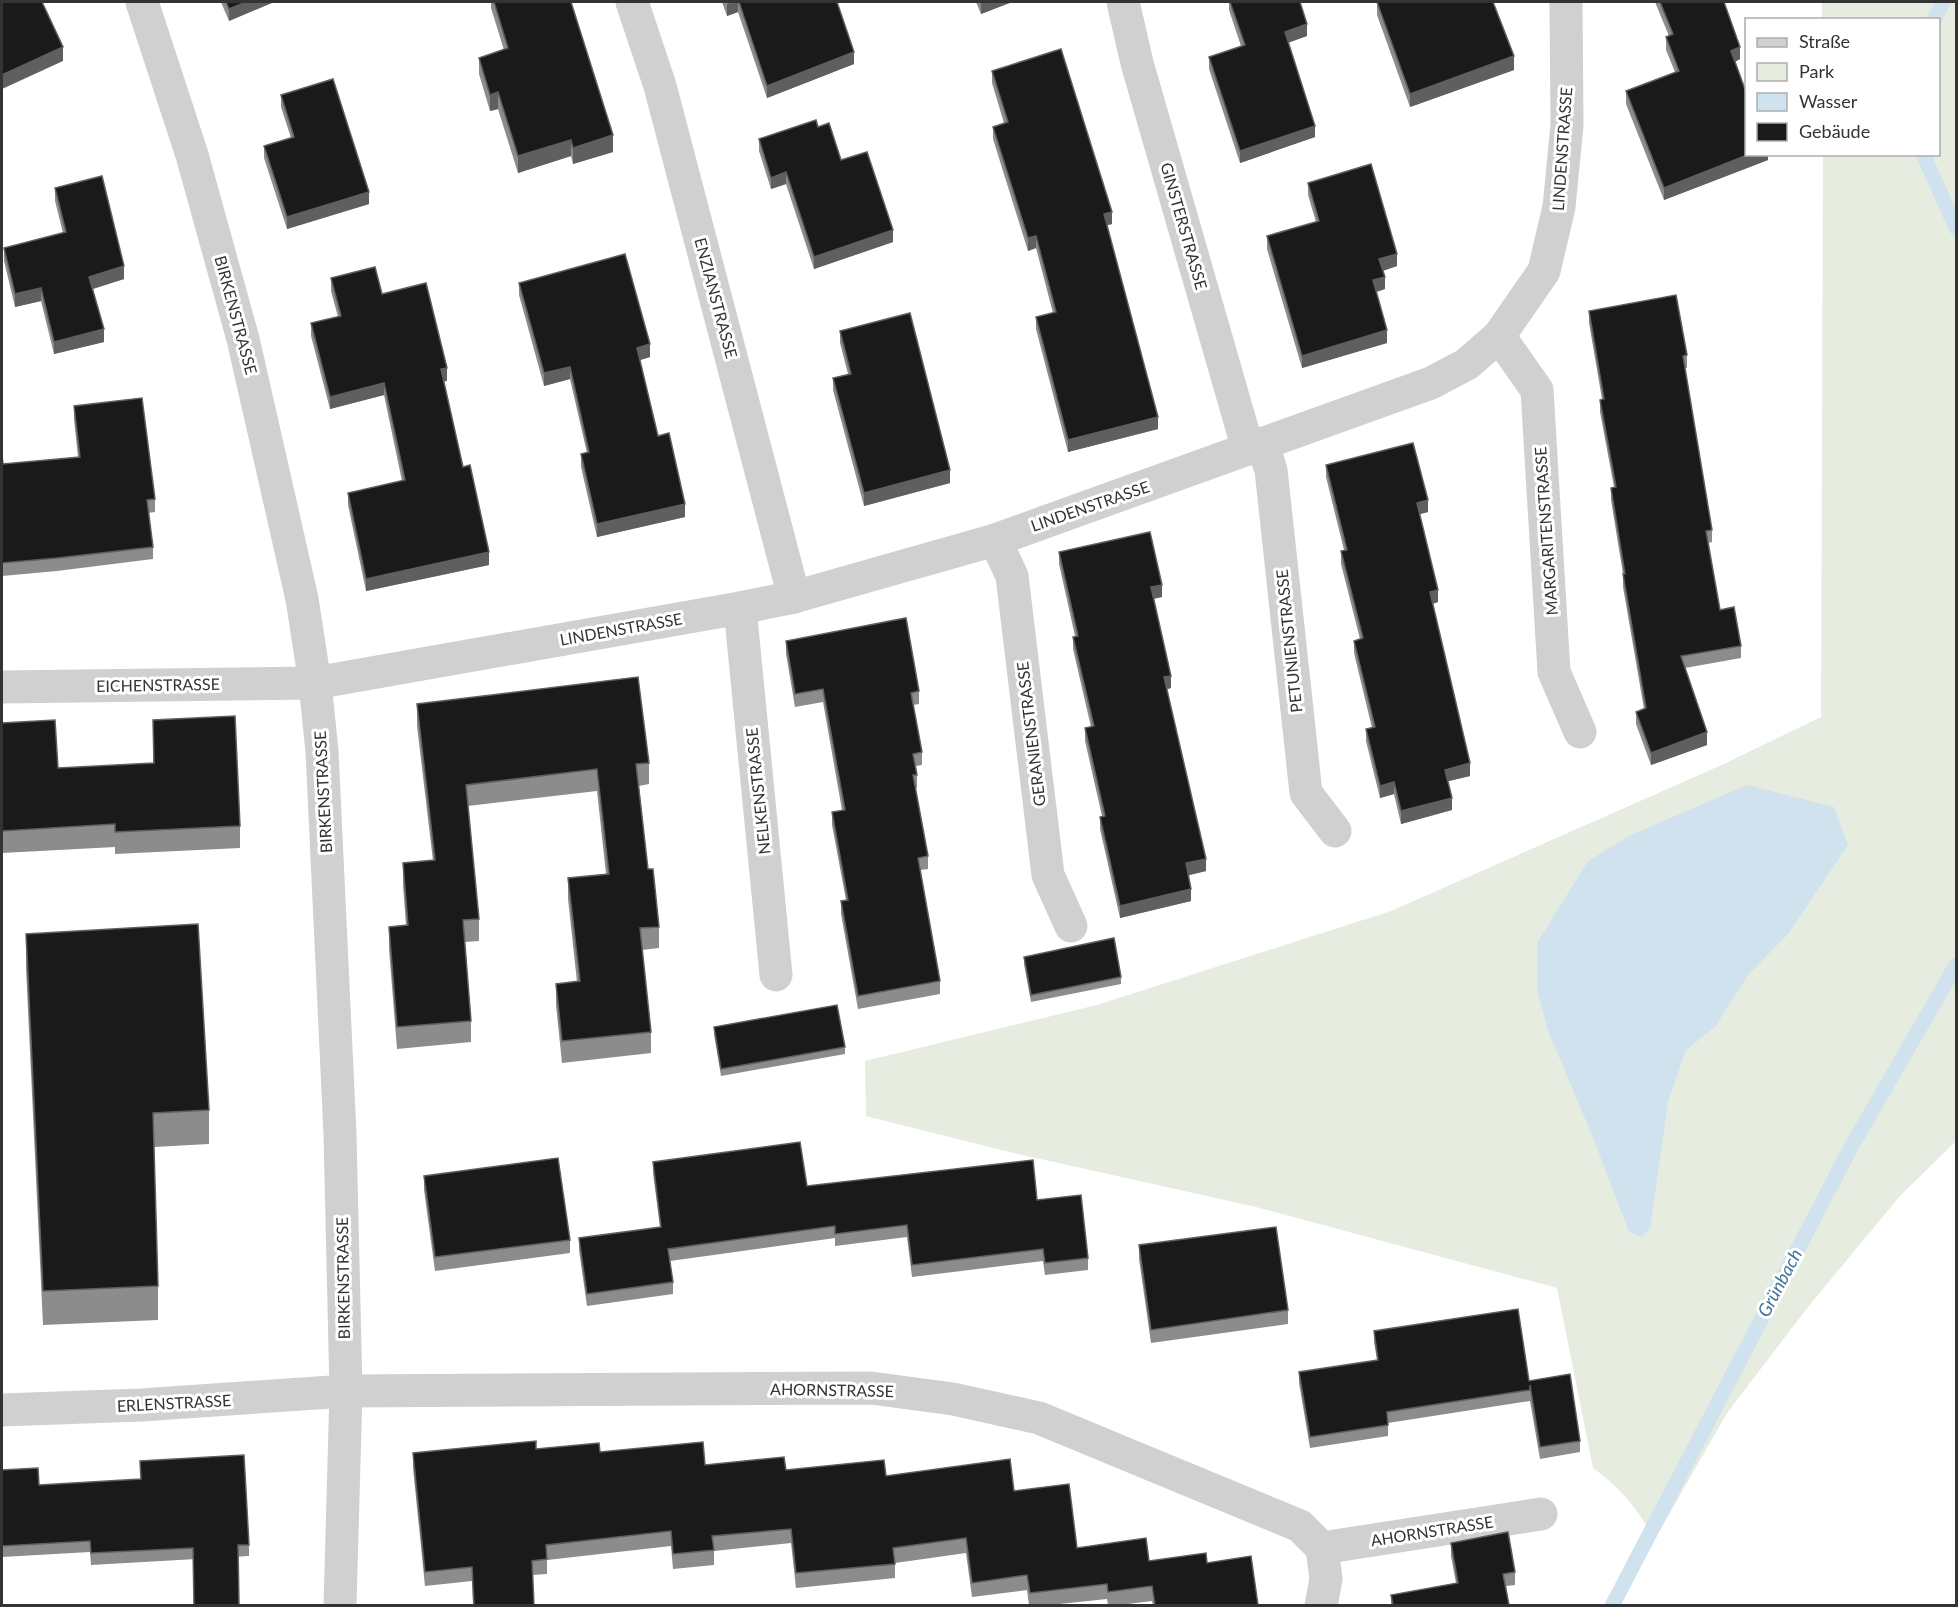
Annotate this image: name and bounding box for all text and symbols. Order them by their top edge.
legend [1745,18,1940,156]
text: Straße [1799,30,1850,52]
text: Park [1799,60,1835,82]
street label: LINDENSTRASSE [1548,86,1575,212]
text: Wasser [1799,90,1858,112]
text: Gebäude [1799,120,1870,142]
street label: GINSTERSTRASSE [1157,160,1212,292]
street label: ENZIANSTRASSE [691,235,742,360]
street label: BIRKENSTRASSE [211,253,262,376]
street label: MARGARITENSTRASSE [1530,446,1561,616]
street label: LINDENSTRASSE [1028,476,1152,535]
street label: PETUNIENSTRASSE [1272,569,1305,714]
street label: LINDENSTRASSE [558,608,684,649]
street label: GERANIENSTRASSE [1012,661,1049,807]
street label: EICHENSTRASSE [96,674,220,695]
street label: NELKENSTRASSE [741,727,774,855]
street label: BIRKENSTRASSE [310,730,335,854]
street label: BIRKENSTRASSE [332,1217,353,1339]
water label: Grünbach [1752,1245,1806,1320]
street label: AHORNSTRASSE [770,1379,894,1400]
street label: ERLENSTRASSE [116,1390,232,1415]
street label: AHORNSTRASSE [1369,1511,1494,1550]

